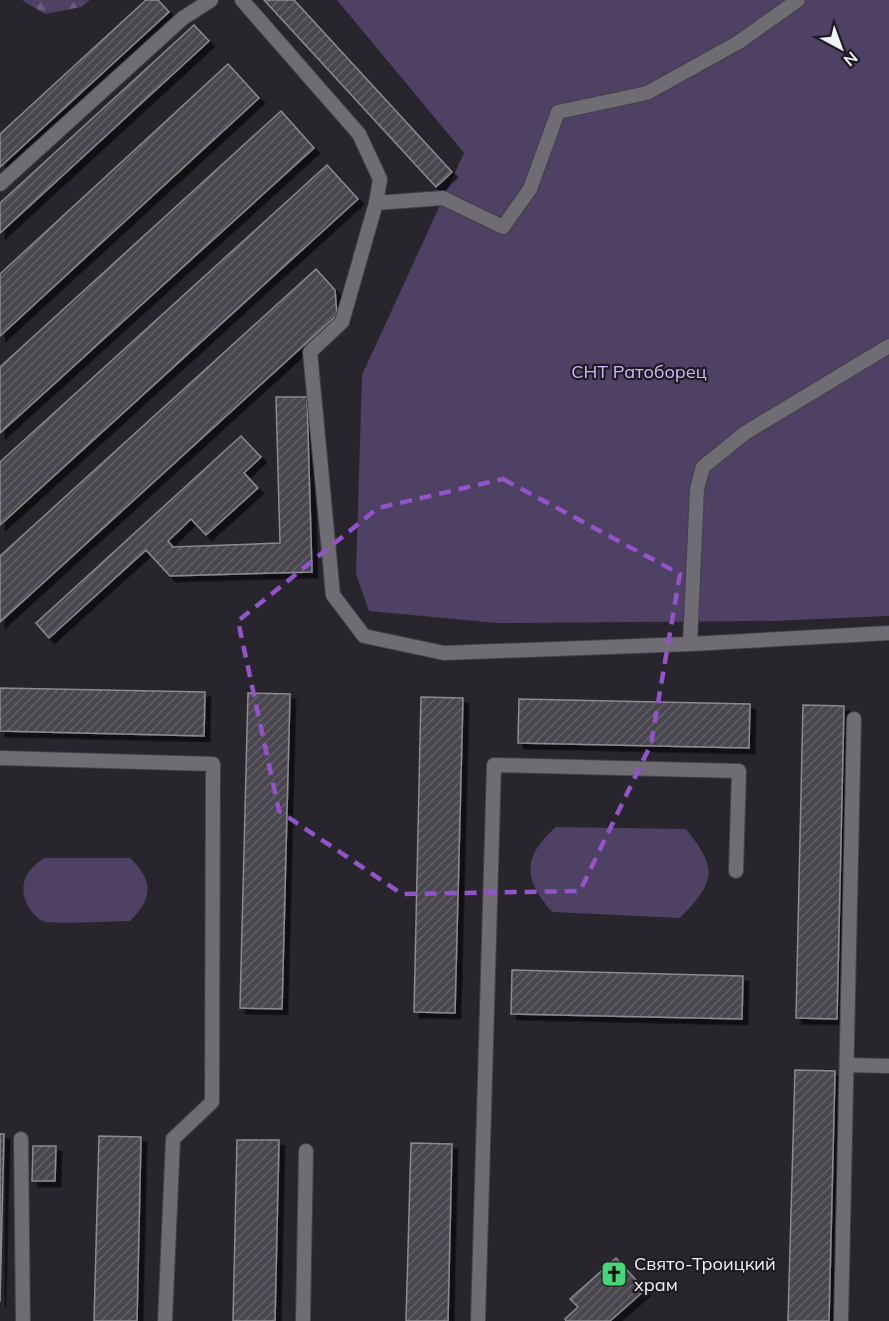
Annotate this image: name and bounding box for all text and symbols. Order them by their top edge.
north arrow [811,18,871,78]
text: N [840,48,862,71]
park label: СНТ Ратоборец [571,360,707,383]
place label: Свято-Троицкий храм [634,1252,776,1296]
church icon: Свято-Троицкий храм [599,1259,629,1289]

